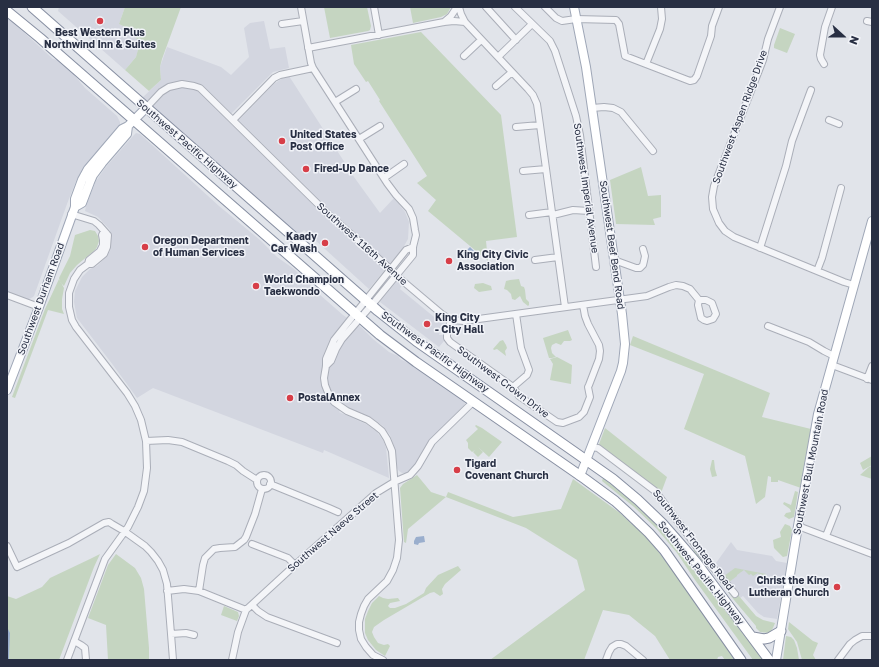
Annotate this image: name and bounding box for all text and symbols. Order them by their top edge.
marker: Best Western Plus Northwind Inn & Suites [95,16,105,26]
north arrow [823,16,863,56]
place label: Best Western Plus Northwind Inn & Suites [44,27,156,50]
text: N [847,34,862,47]
street label: Southwest Aspen Ridge Drive [710,48,770,186]
street label: Southwest Pacific Highway [134,97,240,191]
street label: Southwest Imperial Avenue [571,122,601,254]
place label: United States Post Office [290,129,357,152]
marker: United States Post Office [277,136,287,146]
place label: Fired-Up Dance [314,163,389,175]
marker: Fired-Up Dance [301,164,311,174]
street label: Southwest Beef Bend Road [597,180,627,310]
street label: Southwest 116th Avenue [314,200,410,288]
place label: Kaady Car Wash [271,231,317,254]
place label: Oregon Department of Human Services [153,235,249,258]
marker: Kaady Car Wash [320,238,330,248]
street label: Southwest Durham Road [15,241,67,357]
marker: Oregon Department of Human Services [140,242,150,252]
place label: King City Civic Association [457,249,528,272]
marker: King City Civic Association [444,256,454,266]
place label: World Champion Taekwondo [264,274,344,298]
marker: World Champion Taekwondo [251,281,261,291]
street label: Southwest Pacific Highway [379,309,491,395]
place label: King City - City Hall [435,312,484,336]
marker: King City - City Hall [422,319,432,329]
street label: Southwest Crown Drive [455,343,551,421]
street label: Southwest Bull Mountain Road [791,388,831,536]
place label: PostalAnnex [298,392,360,404]
marker: PostalAnnex [285,393,295,403]
place label: Tigard Covenant Church [465,458,549,482]
marker: Tigard Covenant Church [452,465,462,475]
street label: Southwest Frontage Road [650,487,736,593]
street label: Southwest Naeve Street [285,489,381,575]
street label: Southwest Pacific Highway [655,519,747,627]
place label: Christ the King Lutheran Church [749,575,829,598]
marker: Christ the King Lutheran Church [832,582,842,592]

